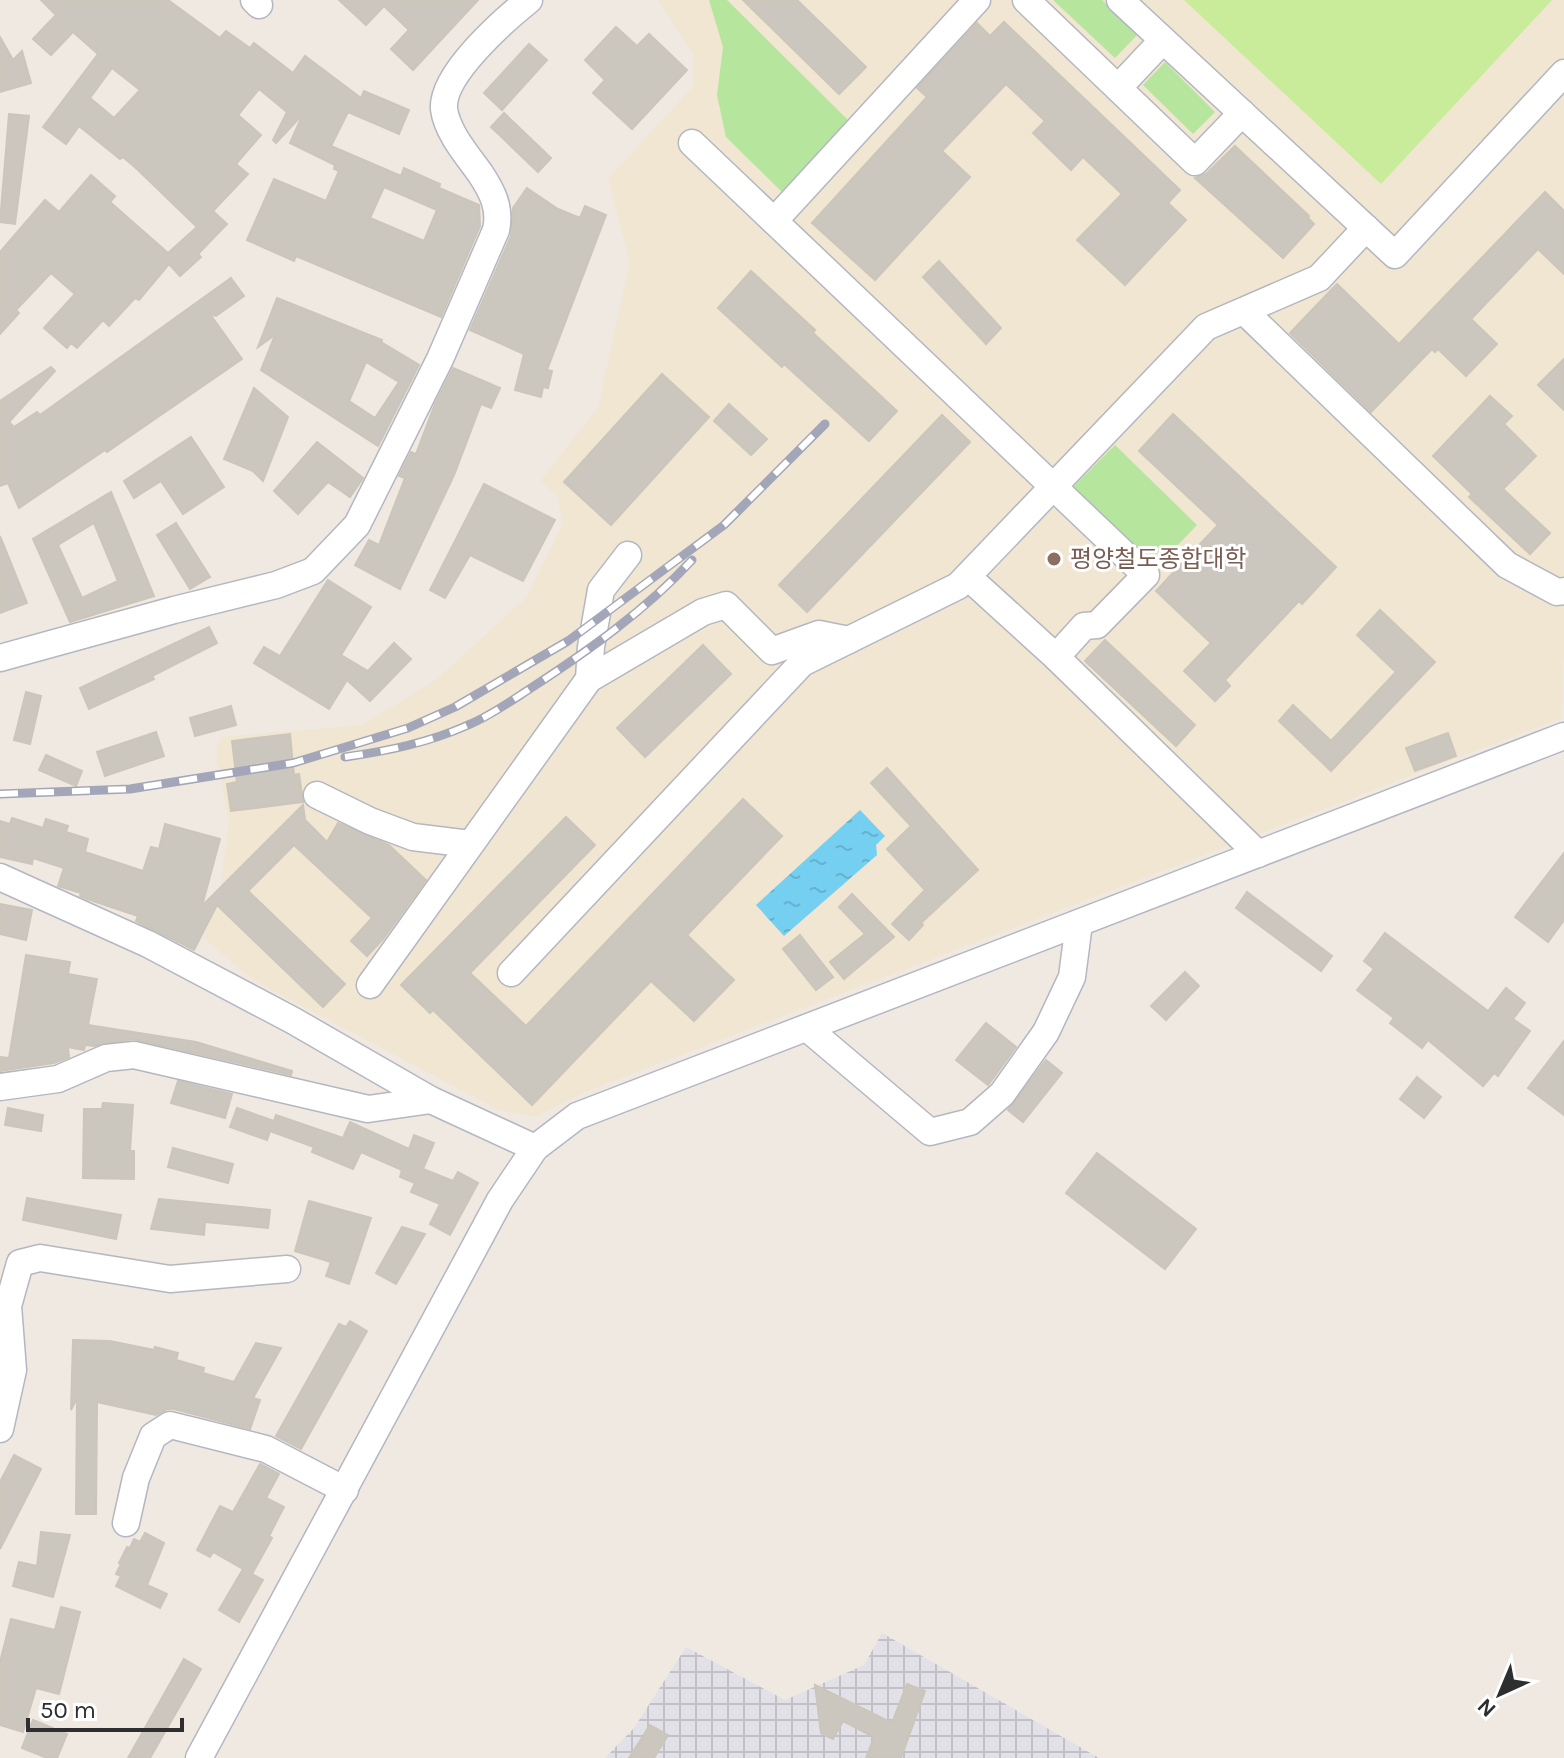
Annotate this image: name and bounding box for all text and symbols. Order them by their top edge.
place label: 평양철도종합대학 [1070,545,1247,573]
marker: 평양철도종합대학 [1045,550,1063,568]
north arrow [1460,1654,1540,1734]
scale bar [28,1682,182,1732]
text: N [1472,1693,1502,1723]
text: 50 m [40,1696,96,1724]

